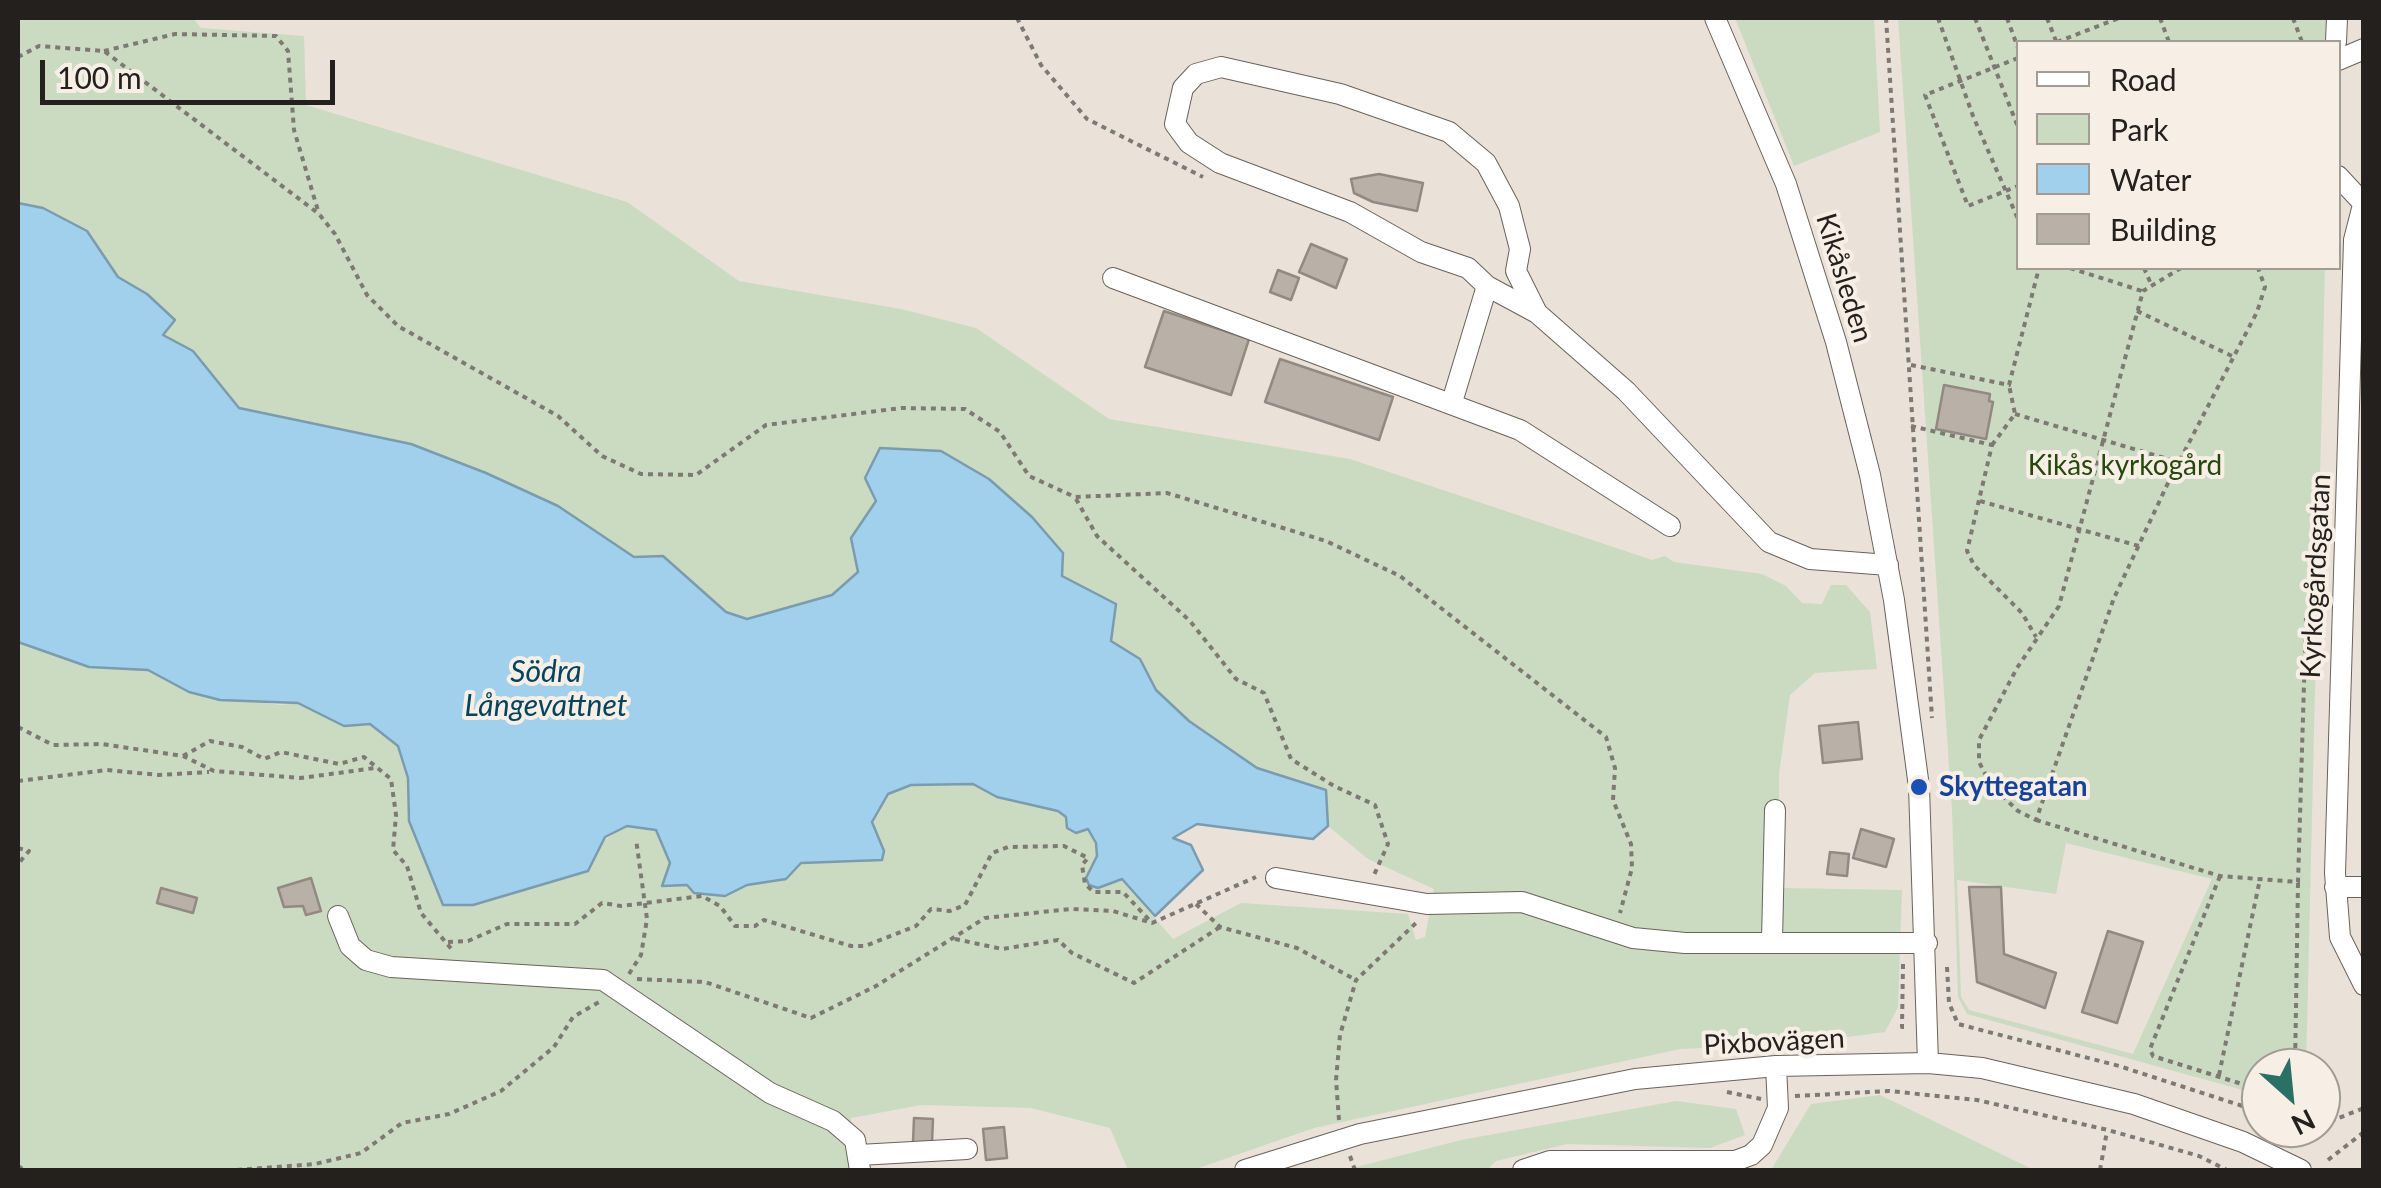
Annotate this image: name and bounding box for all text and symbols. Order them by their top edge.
scale bar [45,40,340,102]
legend [2016,40,2341,270]
text: 100 m [57,59,142,95]
text: Road [2110,61,2177,97]
text: Park [2110,111,2169,147]
text: Water [2110,161,2192,197]
street label: Kikåsleden [1808,209,1880,347]
text: Building [2110,211,2216,247]
park label: Kikås kyrkogård [2028,449,2222,483]
street label: Kyrkogårdsgatan [2294,473,2338,679]
water label: Södra Långevattnet [465,654,627,724]
place label: Skyttegatan [1939,770,2088,804]
marker: Skyttegatan [1908,776,1930,798]
street label: Pixbovägen [1703,1022,1845,1062]
north arrow [2241,1048,2341,1148]
text: N [2286,1103,2321,1143]

